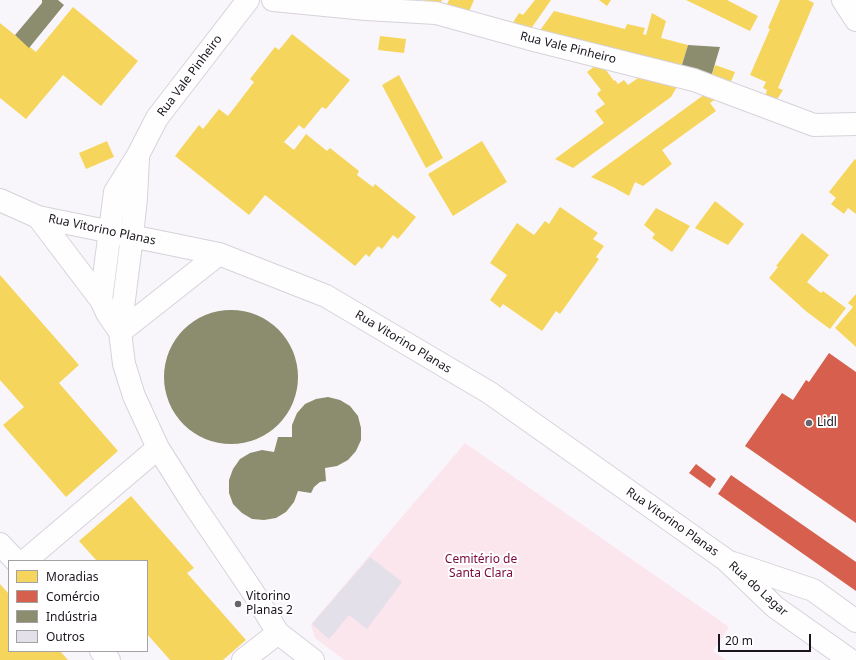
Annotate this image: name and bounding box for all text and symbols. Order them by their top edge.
street label: Rua Vale Pinheiro [519,29,617,67]
street label: Rua Vale Pinheiro [155,32,225,120]
street label: Rua Vitorino Planas [47,212,157,248]
street label: Rua Vitorino Planas [352,308,454,376]
place label: Lidl [817,416,837,430]
marker: Lidl [804,418,814,428]
street label: Rua Vitorino Planas [623,485,721,559]
park label: Cemitério de Santa Clara [445,553,517,581]
street label: Rua do Lagar [725,559,791,619]
legend [8,560,148,652]
text: Moradias [46,568,99,585]
text: Comércio [46,588,100,605]
place label: Vitorino Planas 2 [246,590,293,618]
marker: Vitorino Planas 2 [233,599,243,609]
text: Indústria [46,608,97,625]
scale bar [720,626,813,652]
text: Outros [46,628,85,645]
text: 20 m [725,632,753,649]

